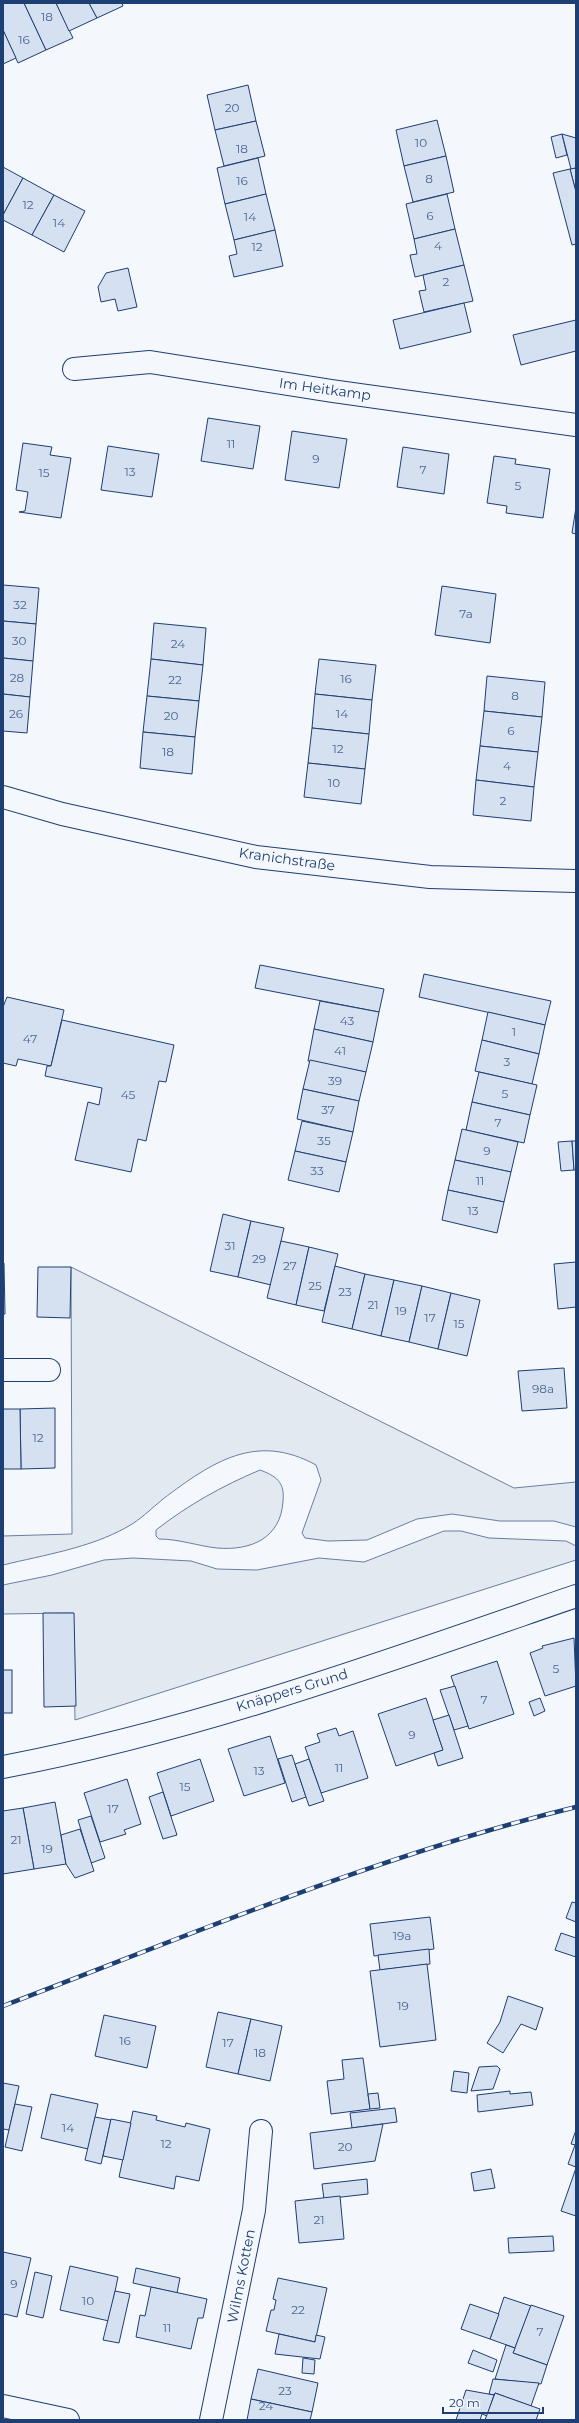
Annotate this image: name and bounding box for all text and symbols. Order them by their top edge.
house number: 18 [41,9,53,24]
house number: 16 [18,32,30,47]
house number: 20 [225,100,239,115]
house number: 10 [415,135,427,150]
house number: 18 [236,141,248,156]
house number: 8 [425,171,433,186]
house number: 16 [236,173,248,188]
house number: 12 [22,197,34,212]
house number: 6 [426,208,434,223]
house number: 14 [244,209,256,224]
house number: 14 [53,215,65,230]
house number: 4 [434,238,442,253]
house number: 12 [251,239,263,254]
house number: 2 [443,274,450,289]
street label: Im Heitkamp [278,374,372,404]
house number: 11 [227,436,235,451]
house number: 9 [312,451,320,466]
house number: 7 [419,462,427,477]
house number: 13 [124,464,136,479]
house number: 15 [38,465,50,480]
house number: 5 [515,478,522,493]
house number: 32 [13,597,27,612]
house number: 7a [459,606,473,621]
house number: 30 [12,633,26,648]
house number: 24 [171,636,185,651]
house number: 28 [10,670,25,685]
house number: 16 [340,671,352,686]
house number: 22 [168,672,182,687]
house number: 8 [511,688,519,703]
house number: 26 [9,706,23,721]
house number: 14 [336,706,348,721]
house number: 20 [164,708,178,723]
house number: 6 [507,723,515,738]
house number: 12 [332,741,344,756]
house number: 18 [162,744,174,759]
house number: 4 [503,758,511,773]
house number: 10 [328,775,340,790]
house number: 2 [500,793,507,808]
street label: Kranichstraße [238,843,336,875]
house number: 43 [340,1013,354,1028]
house number: 1 [512,1024,516,1039]
house number: 47 [23,1031,37,1046]
house number: 41 [334,1043,346,1058]
house number: 3 [504,1054,511,1069]
house number: 39 [328,1073,342,1088]
house number: 5 [502,1086,509,1101]
house number: 45 [121,1087,136,1102]
house number: 37 [321,1102,335,1117]
house number: 7 [494,1115,502,1130]
house number: 35 [317,1133,331,1148]
house number: 9 [483,1143,491,1158]
house number: 33 [310,1163,324,1178]
house number: 11 [476,1173,484,1188]
house number: 13 [467,1203,479,1218]
house number: 31 [224,1238,236,1253]
house number: 29 [252,1251,266,1266]
house number: 27 [283,1258,297,1273]
house number: 25 [308,1278,322,1293]
house number: 23 [338,1284,352,1299]
house number: 21 [367,1297,379,1312]
house number: 19 [395,1303,407,1318]
house number: 17 [424,1310,436,1325]
house number: 15 [453,1316,465,1331]
house number: 98a [532,1381,554,1396]
house number: 12 [32,1430,44,1445]
house number: 5 [553,1661,560,1676]
street label: Knäppers Grund [234,1664,350,1716]
house number: 7 [480,1692,488,1707]
house number: 9 [408,1727,416,1742]
house number: 11 [335,1760,343,1775]
house number: 13 [253,1763,265,1778]
house number: 15 [179,1779,191,1794]
house number: 17 [107,1801,119,1816]
house number: 21 [10,1832,22,1847]
house number: 19 [41,1841,53,1856]
house number: 19a [393,1928,411,1943]
house number: 19 [397,1998,409,2013]
house number: 16 [119,2033,131,2048]
house number: 17 [222,2035,234,2050]
house number: 18 [254,2045,266,2060]
house number: 14 [62,2120,74,2135]
house number: 12 [160,2136,172,2151]
house number: 20 [338,2139,352,2154]
house number: 21 [313,2212,325,2227]
street label: Wilms Kotten [223,2227,259,2325]
house number: 9 [10,2276,18,2291]
house number: 10 [82,2293,94,2308]
house number: 22 [291,2302,305,2317]
house number: 11 [163,2320,171,2335]
house number: 7 [536,2324,544,2339]
house number: 23 [278,2383,292,2398]
scale bar [443,2389,543,2415]
text: 20 m [449,2395,480,2410]
house number: 24 [259,2398,273,2413]

